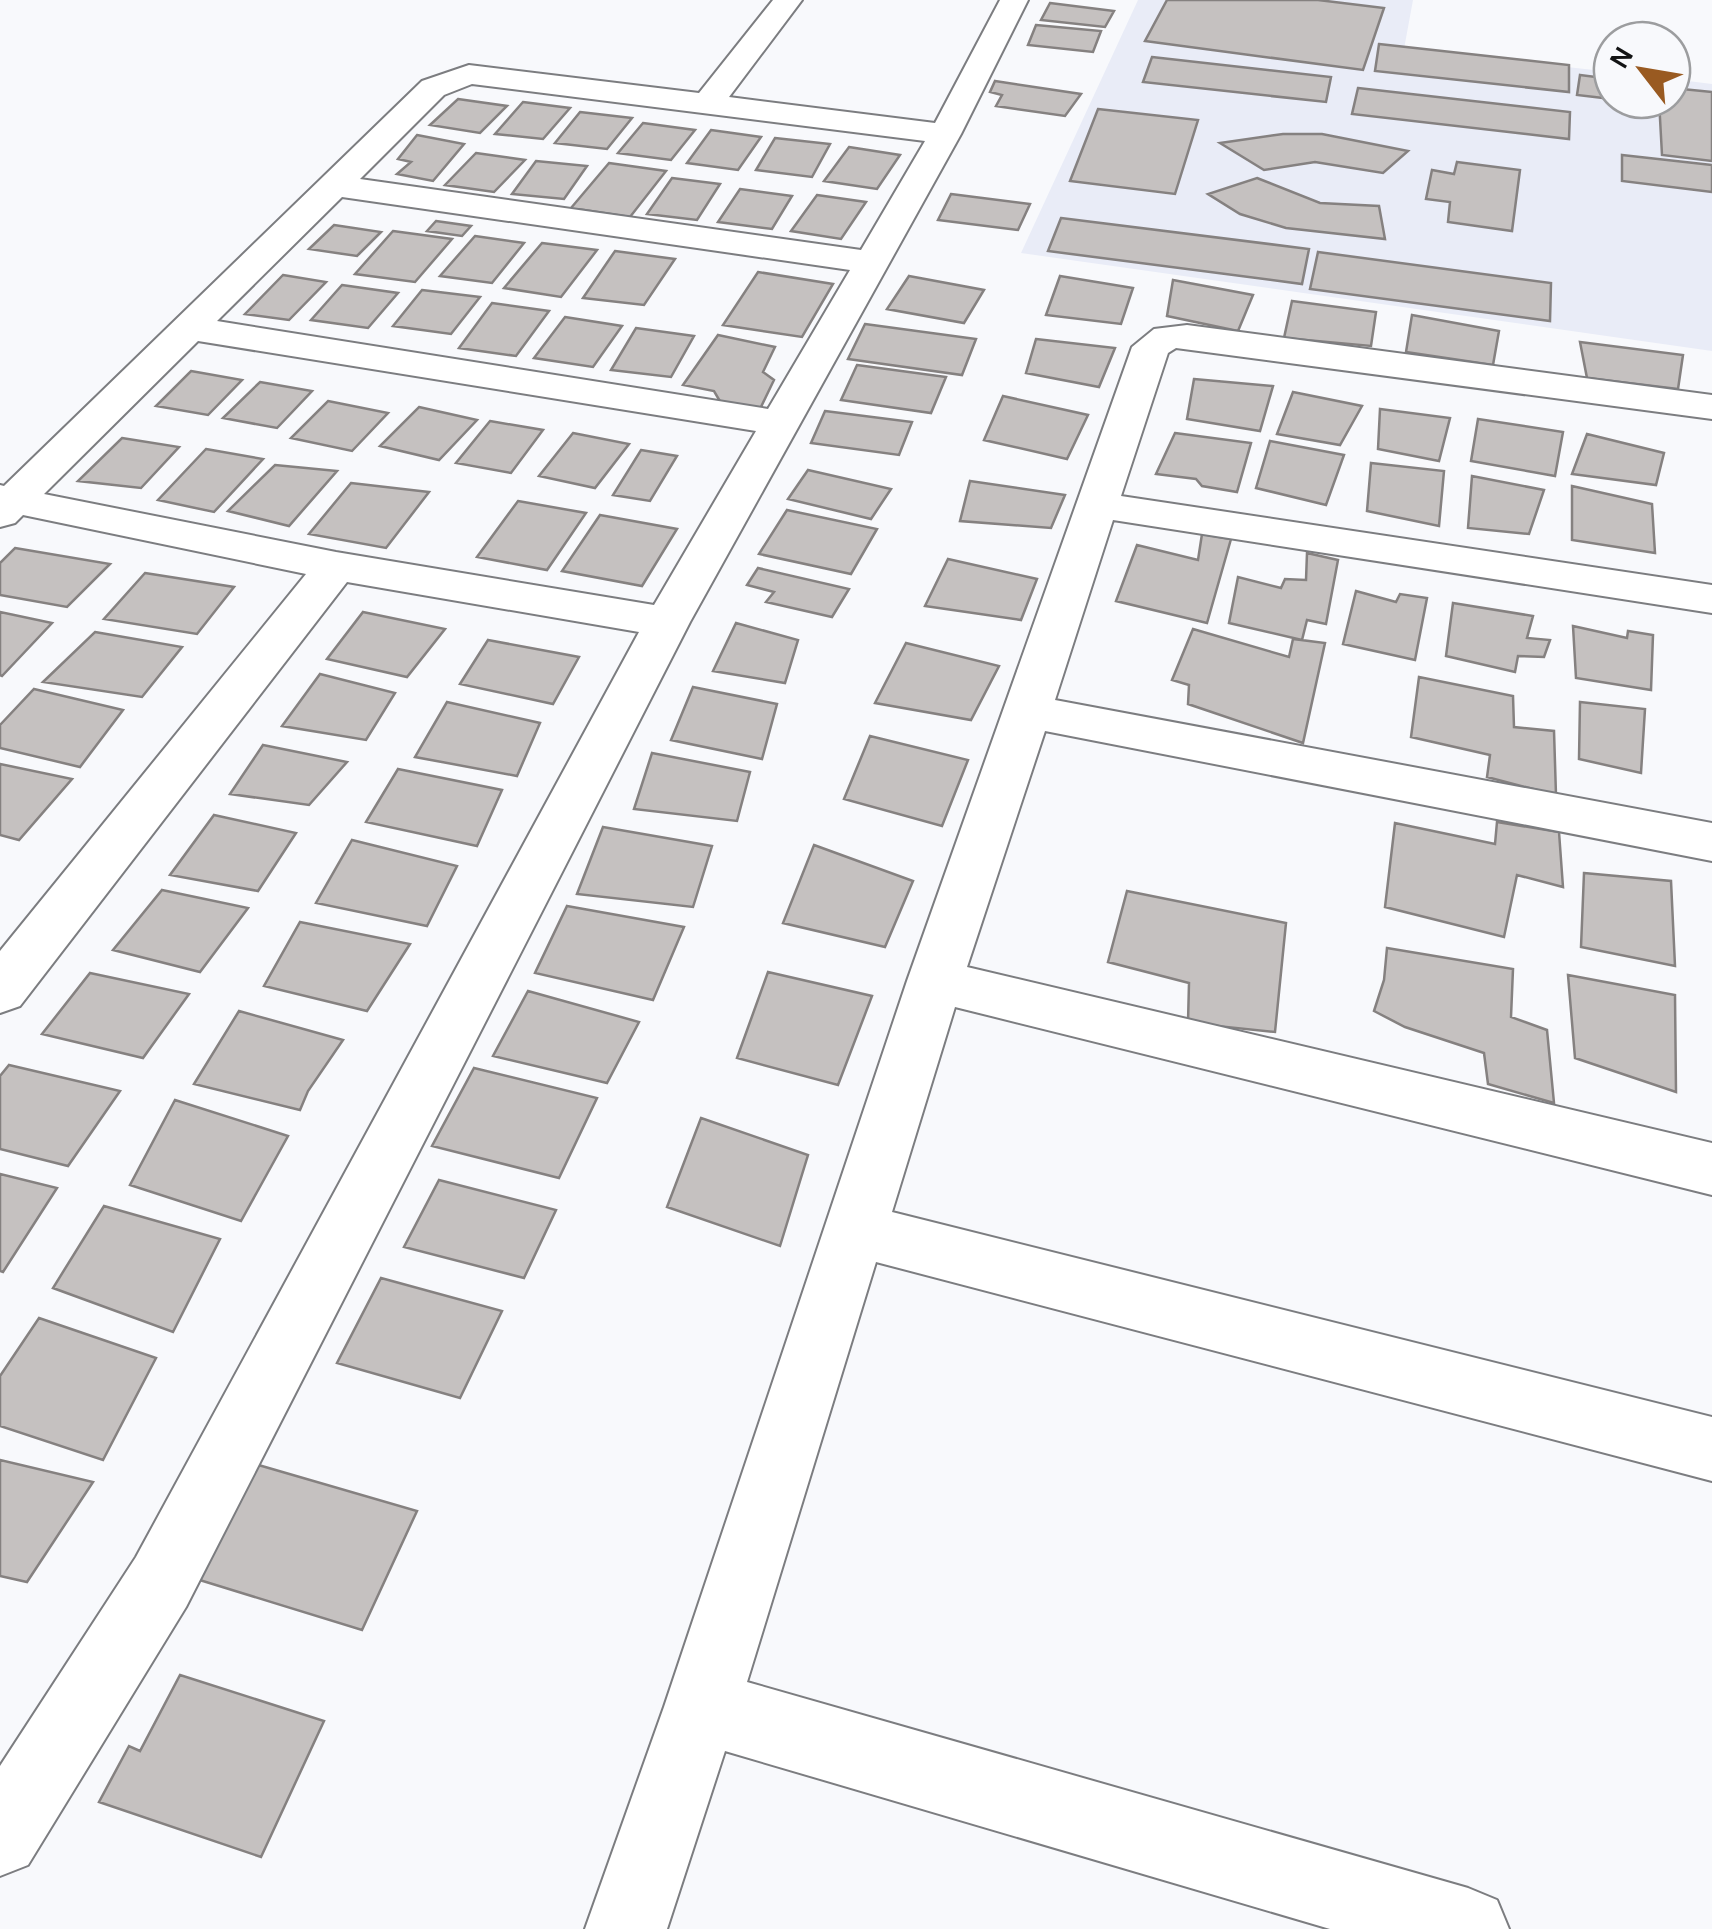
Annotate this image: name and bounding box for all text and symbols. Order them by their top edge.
north arrow [1592,20,1692,120]
text: N [1602,40,1640,74]

